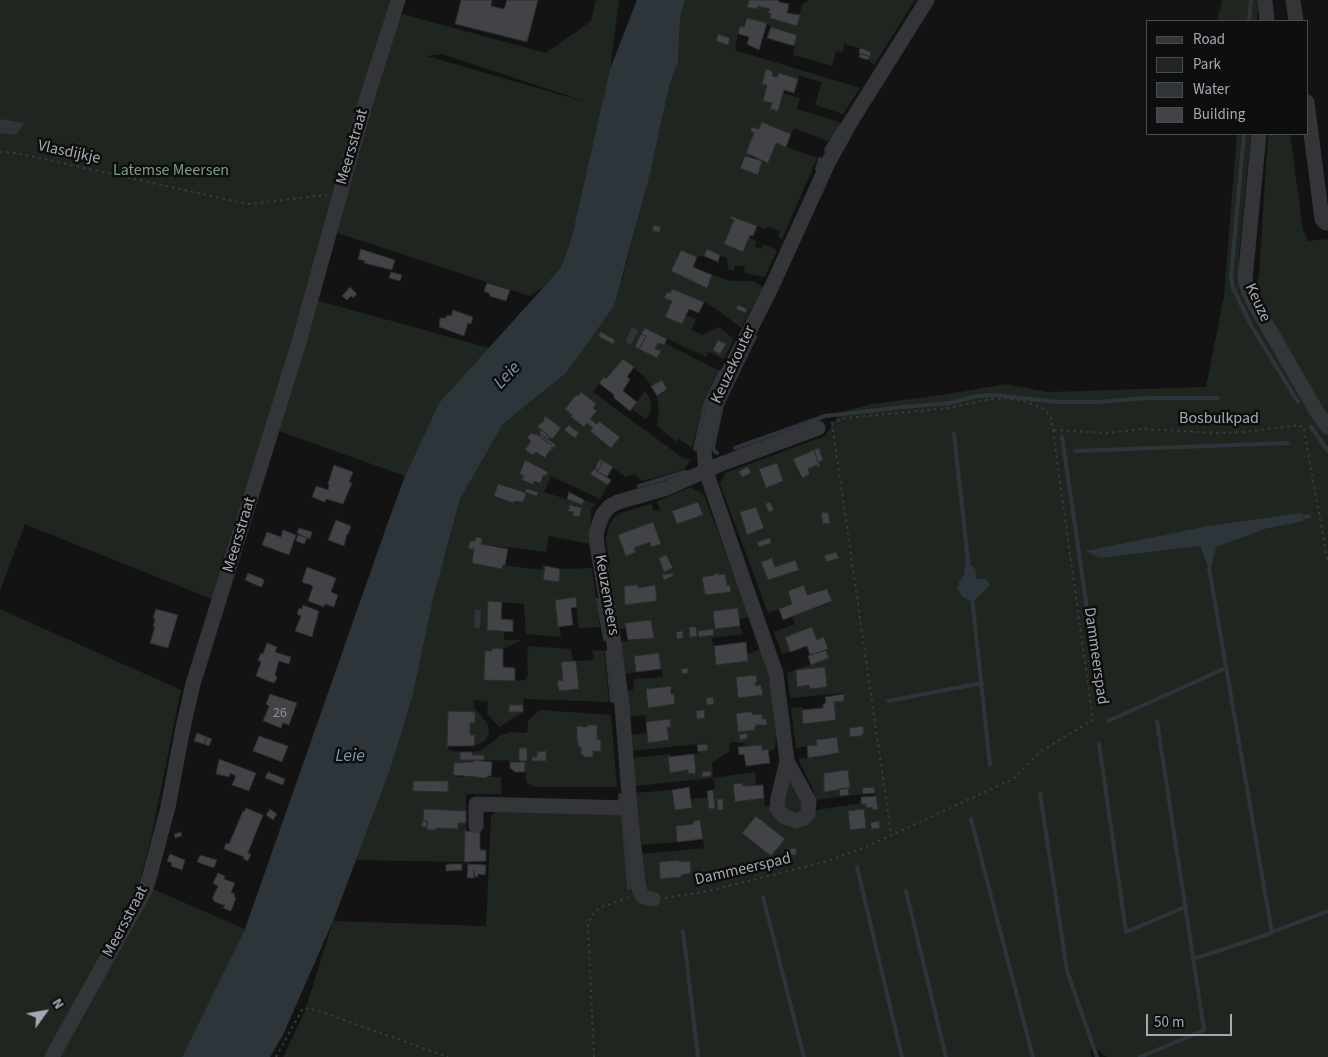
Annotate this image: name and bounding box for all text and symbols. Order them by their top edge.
legend [1146,20,1308,135]
text: Road [1193,29,1225,50]
text: Park [1193,54,1221,75]
text: Water [1193,79,1229,100]
text: Building [1193,104,1245,125]
street label: Meersstraat [333,107,373,187]
street label: Vlasdijkje [36,137,102,169]
park label: Latemse Meersen [113,161,229,181]
street label: Keuze [1240,281,1274,325]
street label: Keuzekouter [708,323,760,407]
water label: Leie [490,358,526,394]
street label: Bosbulkpad [1179,409,1259,429]
street label: Meersstraat [219,495,261,575]
street label: Keuzemeers [589,553,623,637]
street label: Dammeerspad [1079,606,1111,706]
house number: 26 [273,706,287,722]
water label: Leie [335,746,365,768]
street label: Dammeerspad [693,850,793,890]
street label: Meersstraat [99,883,153,961]
north arrow [20,987,70,1037]
text: N [47,995,69,1013]
scale bar [1148,1004,1234,1036]
text: 50 m [1154,1012,1184,1033]

